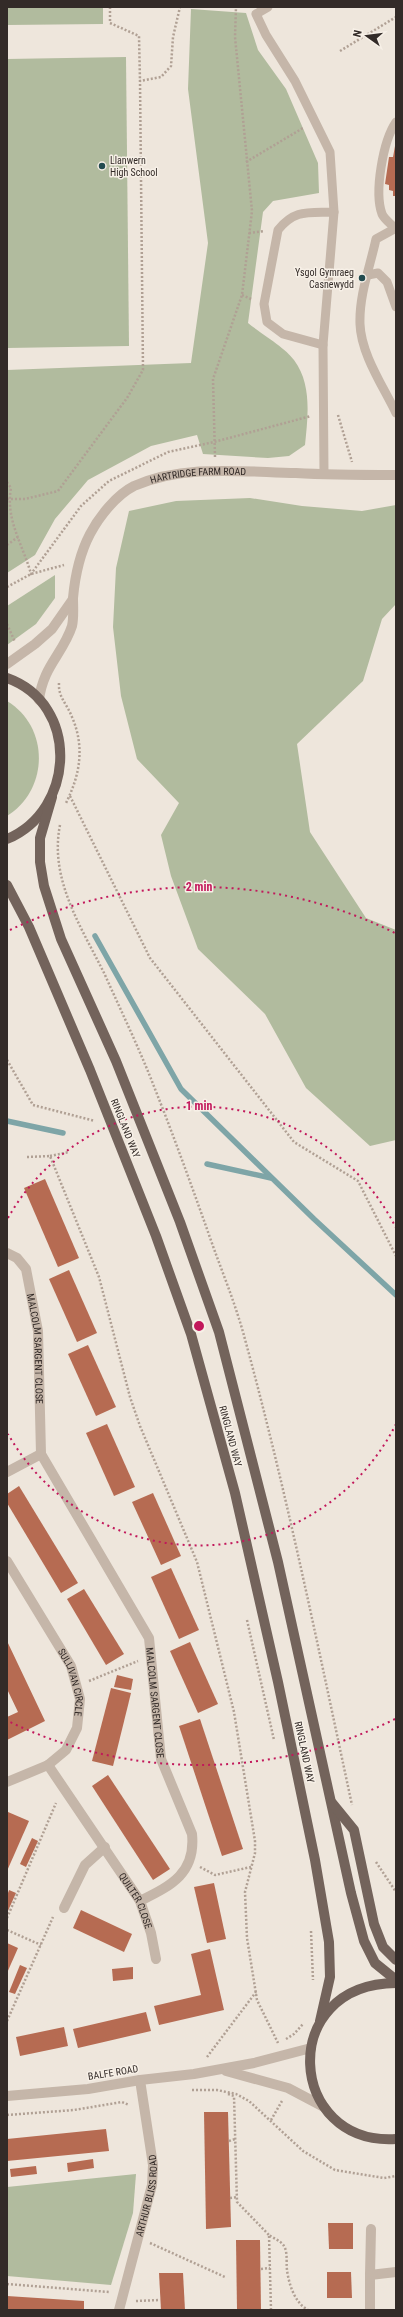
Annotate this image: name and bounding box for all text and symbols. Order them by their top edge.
north arrow [347,16,387,56]
text: N [351,29,365,39]
place label: Llanwern High School [110,155,158,178]
marker: Llanwern High School [97,161,107,171]
place label: Ysgol Gymraeg Casnewydd [295,267,354,290]
marker: Ysgol Gymraeg Casnewydd [357,273,367,283]
street label: HARTRIDGE FARM ROAD [149,466,246,486]
text: 2 min [186,880,212,894]
street label: RINGLAND WAY [109,1097,143,1160]
text: 1 min [186,1099,212,1113]
street label: MALCOLM SARGENT CLOSE [25,1293,45,1404]
centre of rings [192,1319,206,1333]
street label: RINGLAND WAY [217,1404,244,1469]
street label: SULLIVAN CIRCLE [56,1647,86,1717]
street label: MALCOLM SARGENT CLOSE [144,1647,166,1759]
street label: RINGLAND WAY [293,1720,317,1785]
street label: QUILTER CLOSE [117,1871,154,1930]
street label: BALFE ROAD [87,2063,139,2082]
street label: ARTHUR BLISS ROAD [134,2153,159,2238]

